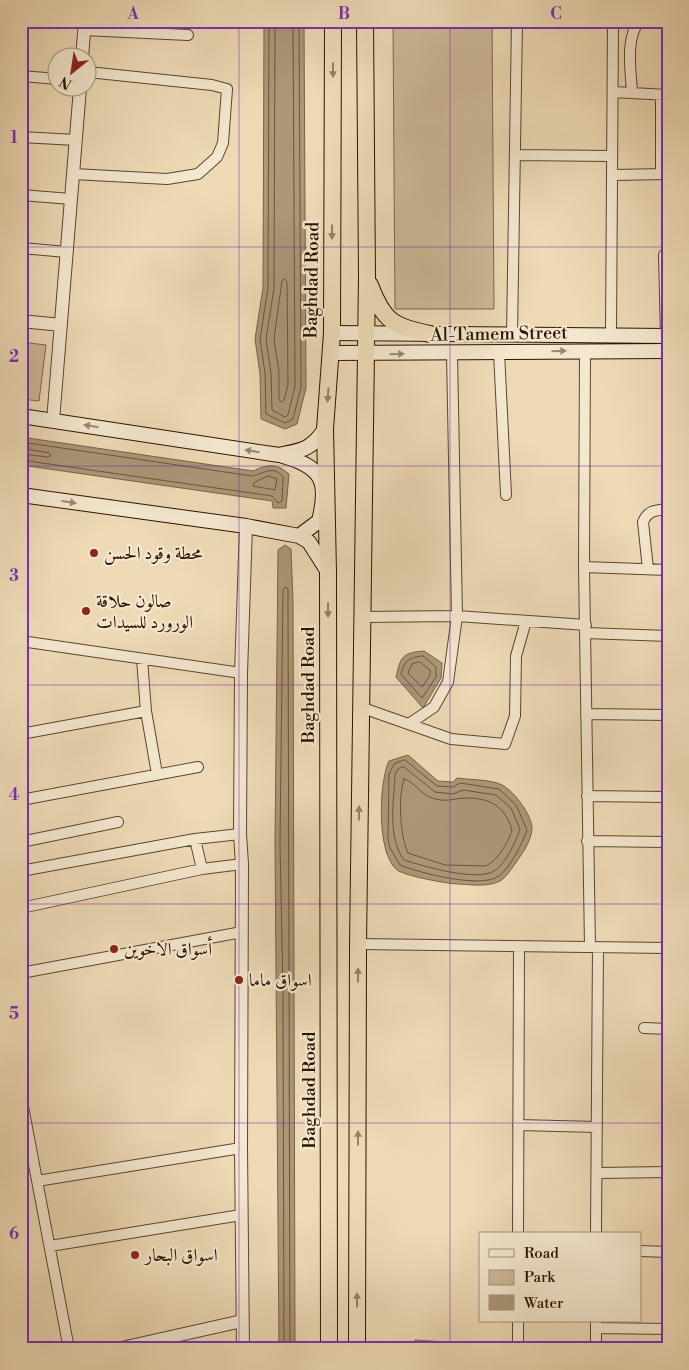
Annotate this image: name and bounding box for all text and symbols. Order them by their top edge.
text: A [126,4,139,24]
text: B [338,4,350,24]
text: C [550,4,562,24]
north arrow [48,48,98,98]
one-way arrow [329,62,337,78]
text: N [57,72,75,93]
text: 1 [10,128,18,148]
street label: Baghdad Road [299,221,325,340]
one-way arrow [328,225,336,241]
street label: Al-Tamem Street [429,321,568,347]
text: 2 [9,347,19,367]
one-way arrow [552,347,568,355]
one-way arrow [389,350,405,358]
one-way arrow [323,387,331,403]
one-way arrow [83,422,99,430]
one-way arrow [243,446,259,454]
one-way arrow [62,499,78,507]
place label: محطة وقود الحسن [104,542,203,565]
marker: محطة وقود الحسن [88,547,100,559]
text: 3 [9,566,19,586]
place label: صالون حلاقة الورورد للسيدات [96,590,193,634]
one-way arrow [324,602,332,618]
marker: صالون حلاقة الورورد للسيدات [80,605,92,617]
street label: Baghdad Road [297,626,320,744]
text: 4 [9,785,20,805]
one-way arrow [355,804,363,820]
place label: أسواق الاخوين [124,936,213,961]
marker: أسواق الاخوين [108,943,120,955]
one-way arrow [354,967,362,983]
place label: اسواق ماما [249,969,312,992]
marker: اسواق ماما [233,974,245,986]
text: 5 [9,1004,19,1024]
street label: Baghdad Road [298,1031,321,1149]
one-way arrow [354,1129,362,1145]
text: 6 [9,1224,19,1244]
legend [479,1232,642,1322]
place label: اسواق البحار [143,1244,218,1267]
text: Road [524,1244,559,1263]
marker: اسواق البحار [129,1249,141,1261]
text: Park [524,1268,556,1287]
one-way arrow [353,1292,361,1308]
text: Water [523,1294,564,1313]

